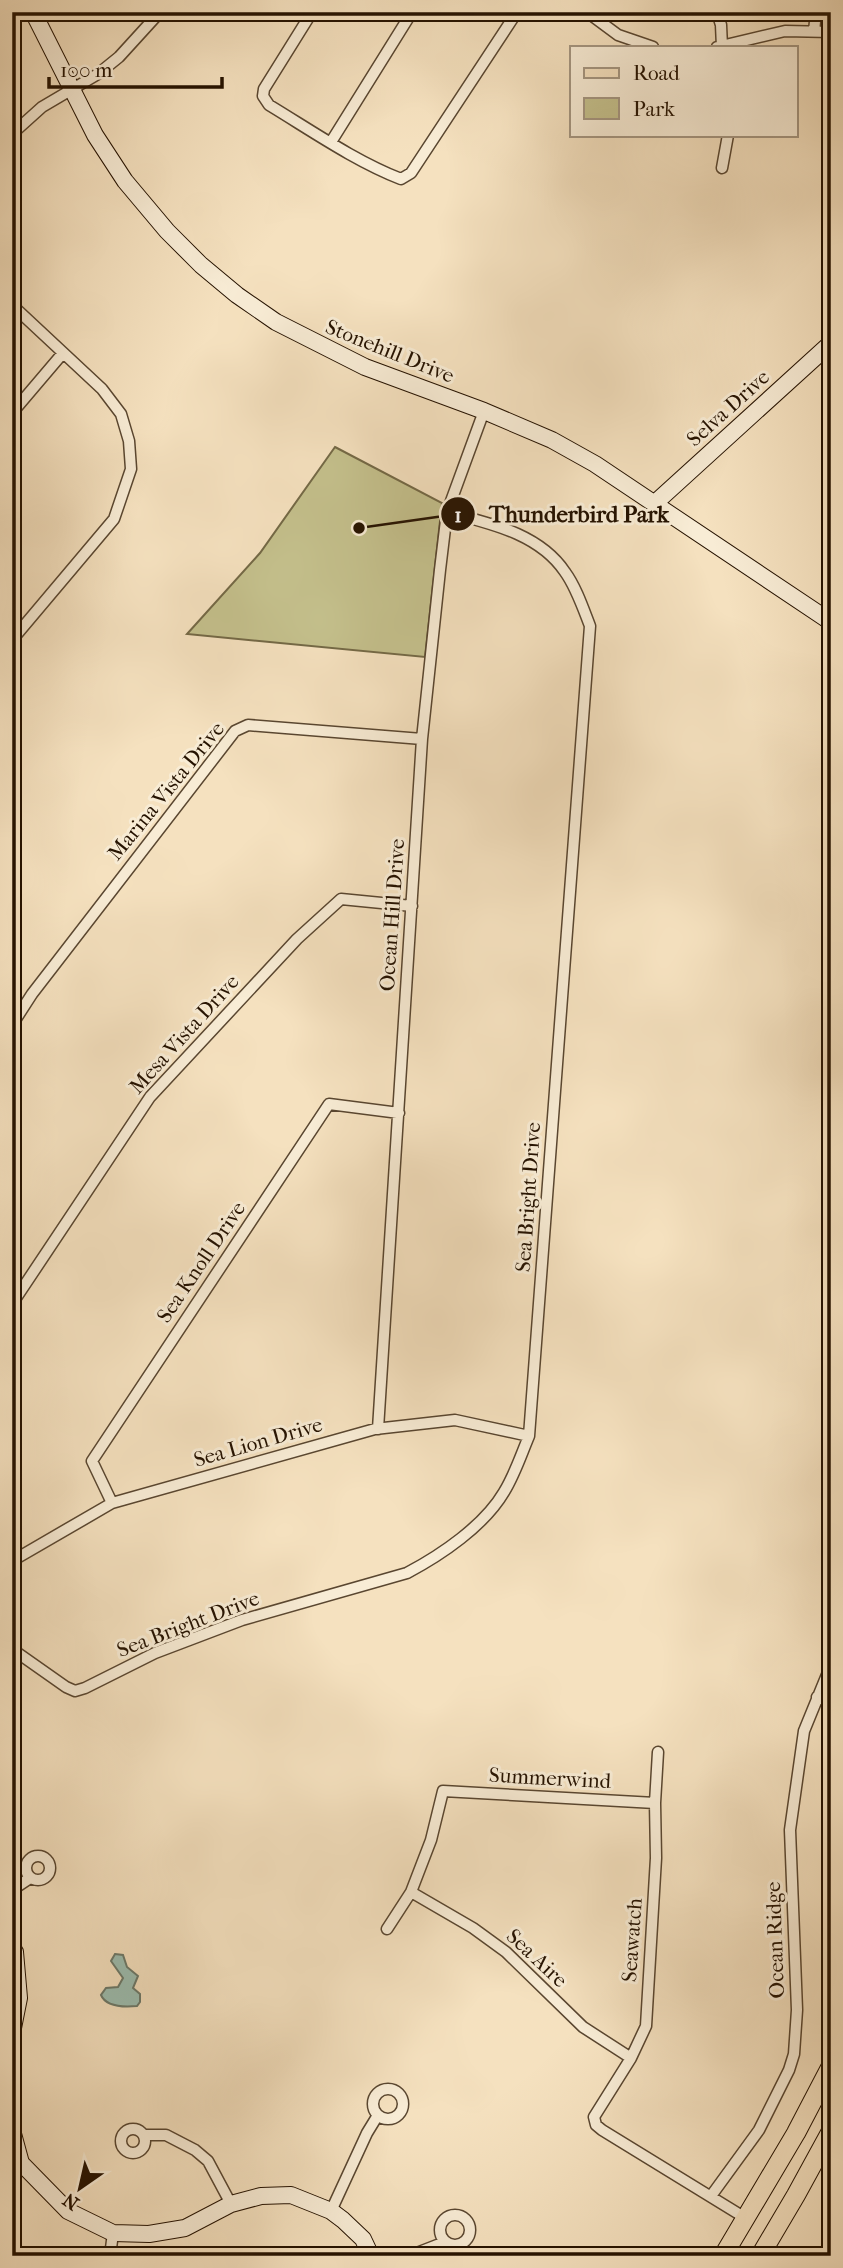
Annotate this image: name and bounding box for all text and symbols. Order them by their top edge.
scale bar [49,46,222,90]
legend [570,46,798,136]
text: 100 m [60,58,113,82]
text: Road [633,61,680,85]
text: Park [633,97,675,121]
street label: Stonehill Drive [322,314,458,388]
street label: Selva Drive [682,365,774,451]
callout: Thunderbird Park [440,492,683,536]
text: Thunderbird Park [488,501,670,528]
text: 1 [454,503,462,527]
street label: Marina Vista Drive [103,717,229,865]
street label: Ocean Hill Drive [375,838,409,992]
street label: Mesa Vista Drive [124,970,244,1098]
street label: Sea Bright Drive [511,1121,545,1273]
street label: Sea Knoll Drive [152,1197,250,1327]
street label: Sea Lion Drive [191,1412,325,1472]
street label: Sea Bright Drive [114,1586,262,1662]
street label: Summerwind [488,1763,612,1793]
street label: Ocean Ridge [761,1881,789,1999]
street label: Seawatch [617,1897,647,1983]
street label: Sea Aire [502,1924,572,1992]
north arrow [46,2152,116,2222]
text: N [58,2188,83,2214]

